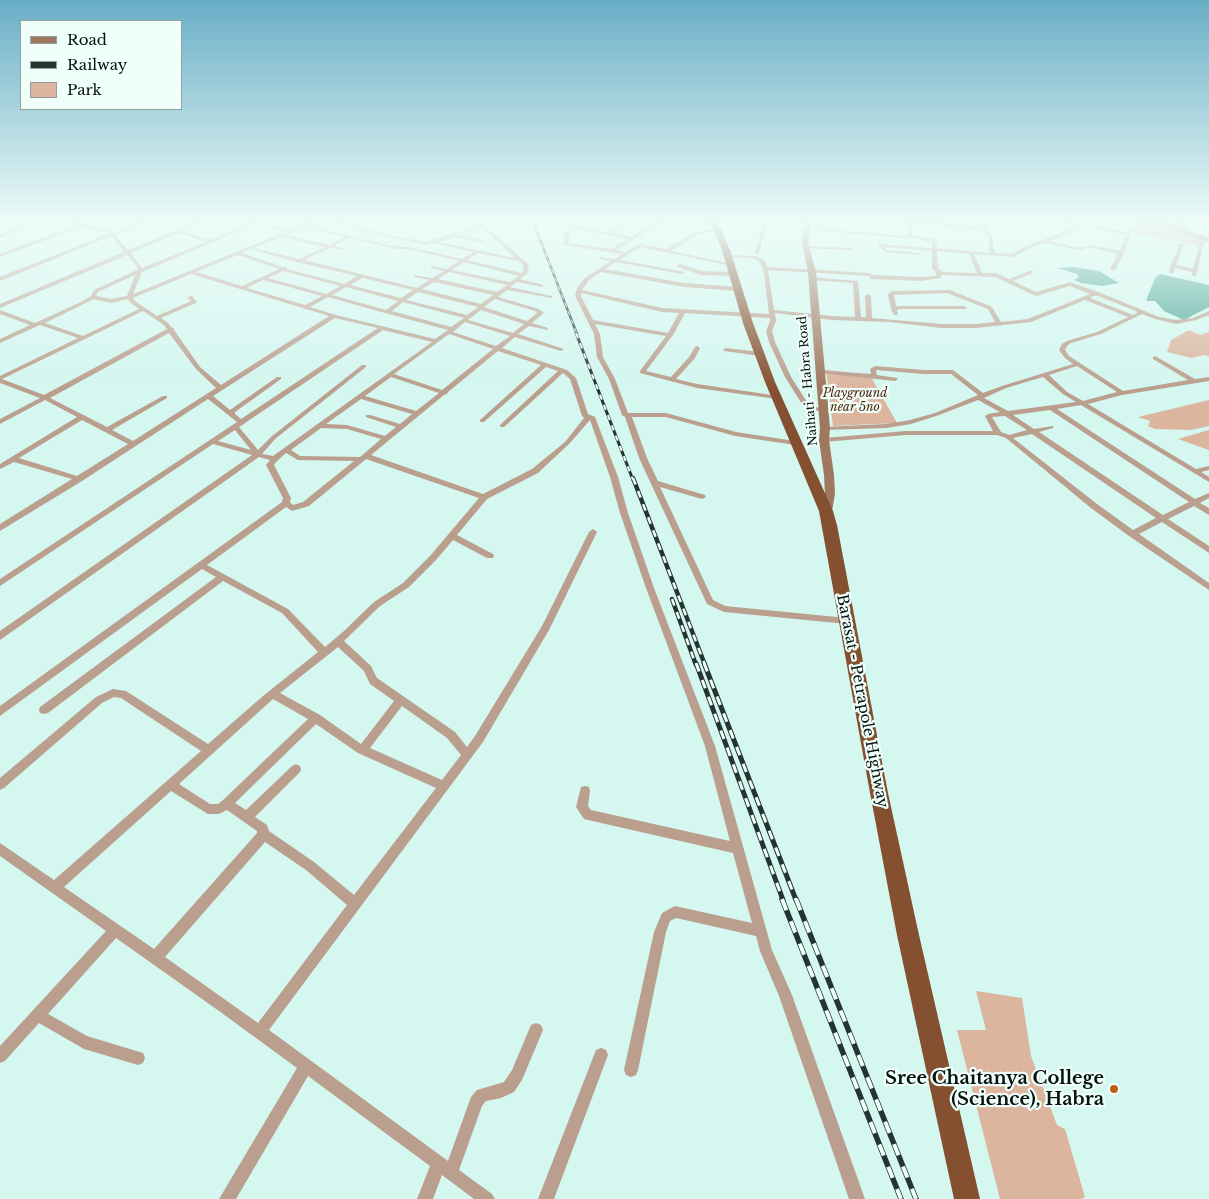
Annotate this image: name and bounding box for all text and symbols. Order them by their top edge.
legend [20,20,182,110]
text: Road [67,30,107,49]
text: Railway [67,55,127,74]
text: Park [67,80,102,99]
street label: Naihati - Habra Road [795,315,821,447]
park label: Playground near 5no [823,387,887,415]
street label: Barasat - Petrapole Highway [832,593,892,809]
place label: Sree Chaitanya College (Science), Habra [885,1068,1104,1110]
marker: Sree Chaitanya College (Science), Habra [1108,1083,1120,1095]

